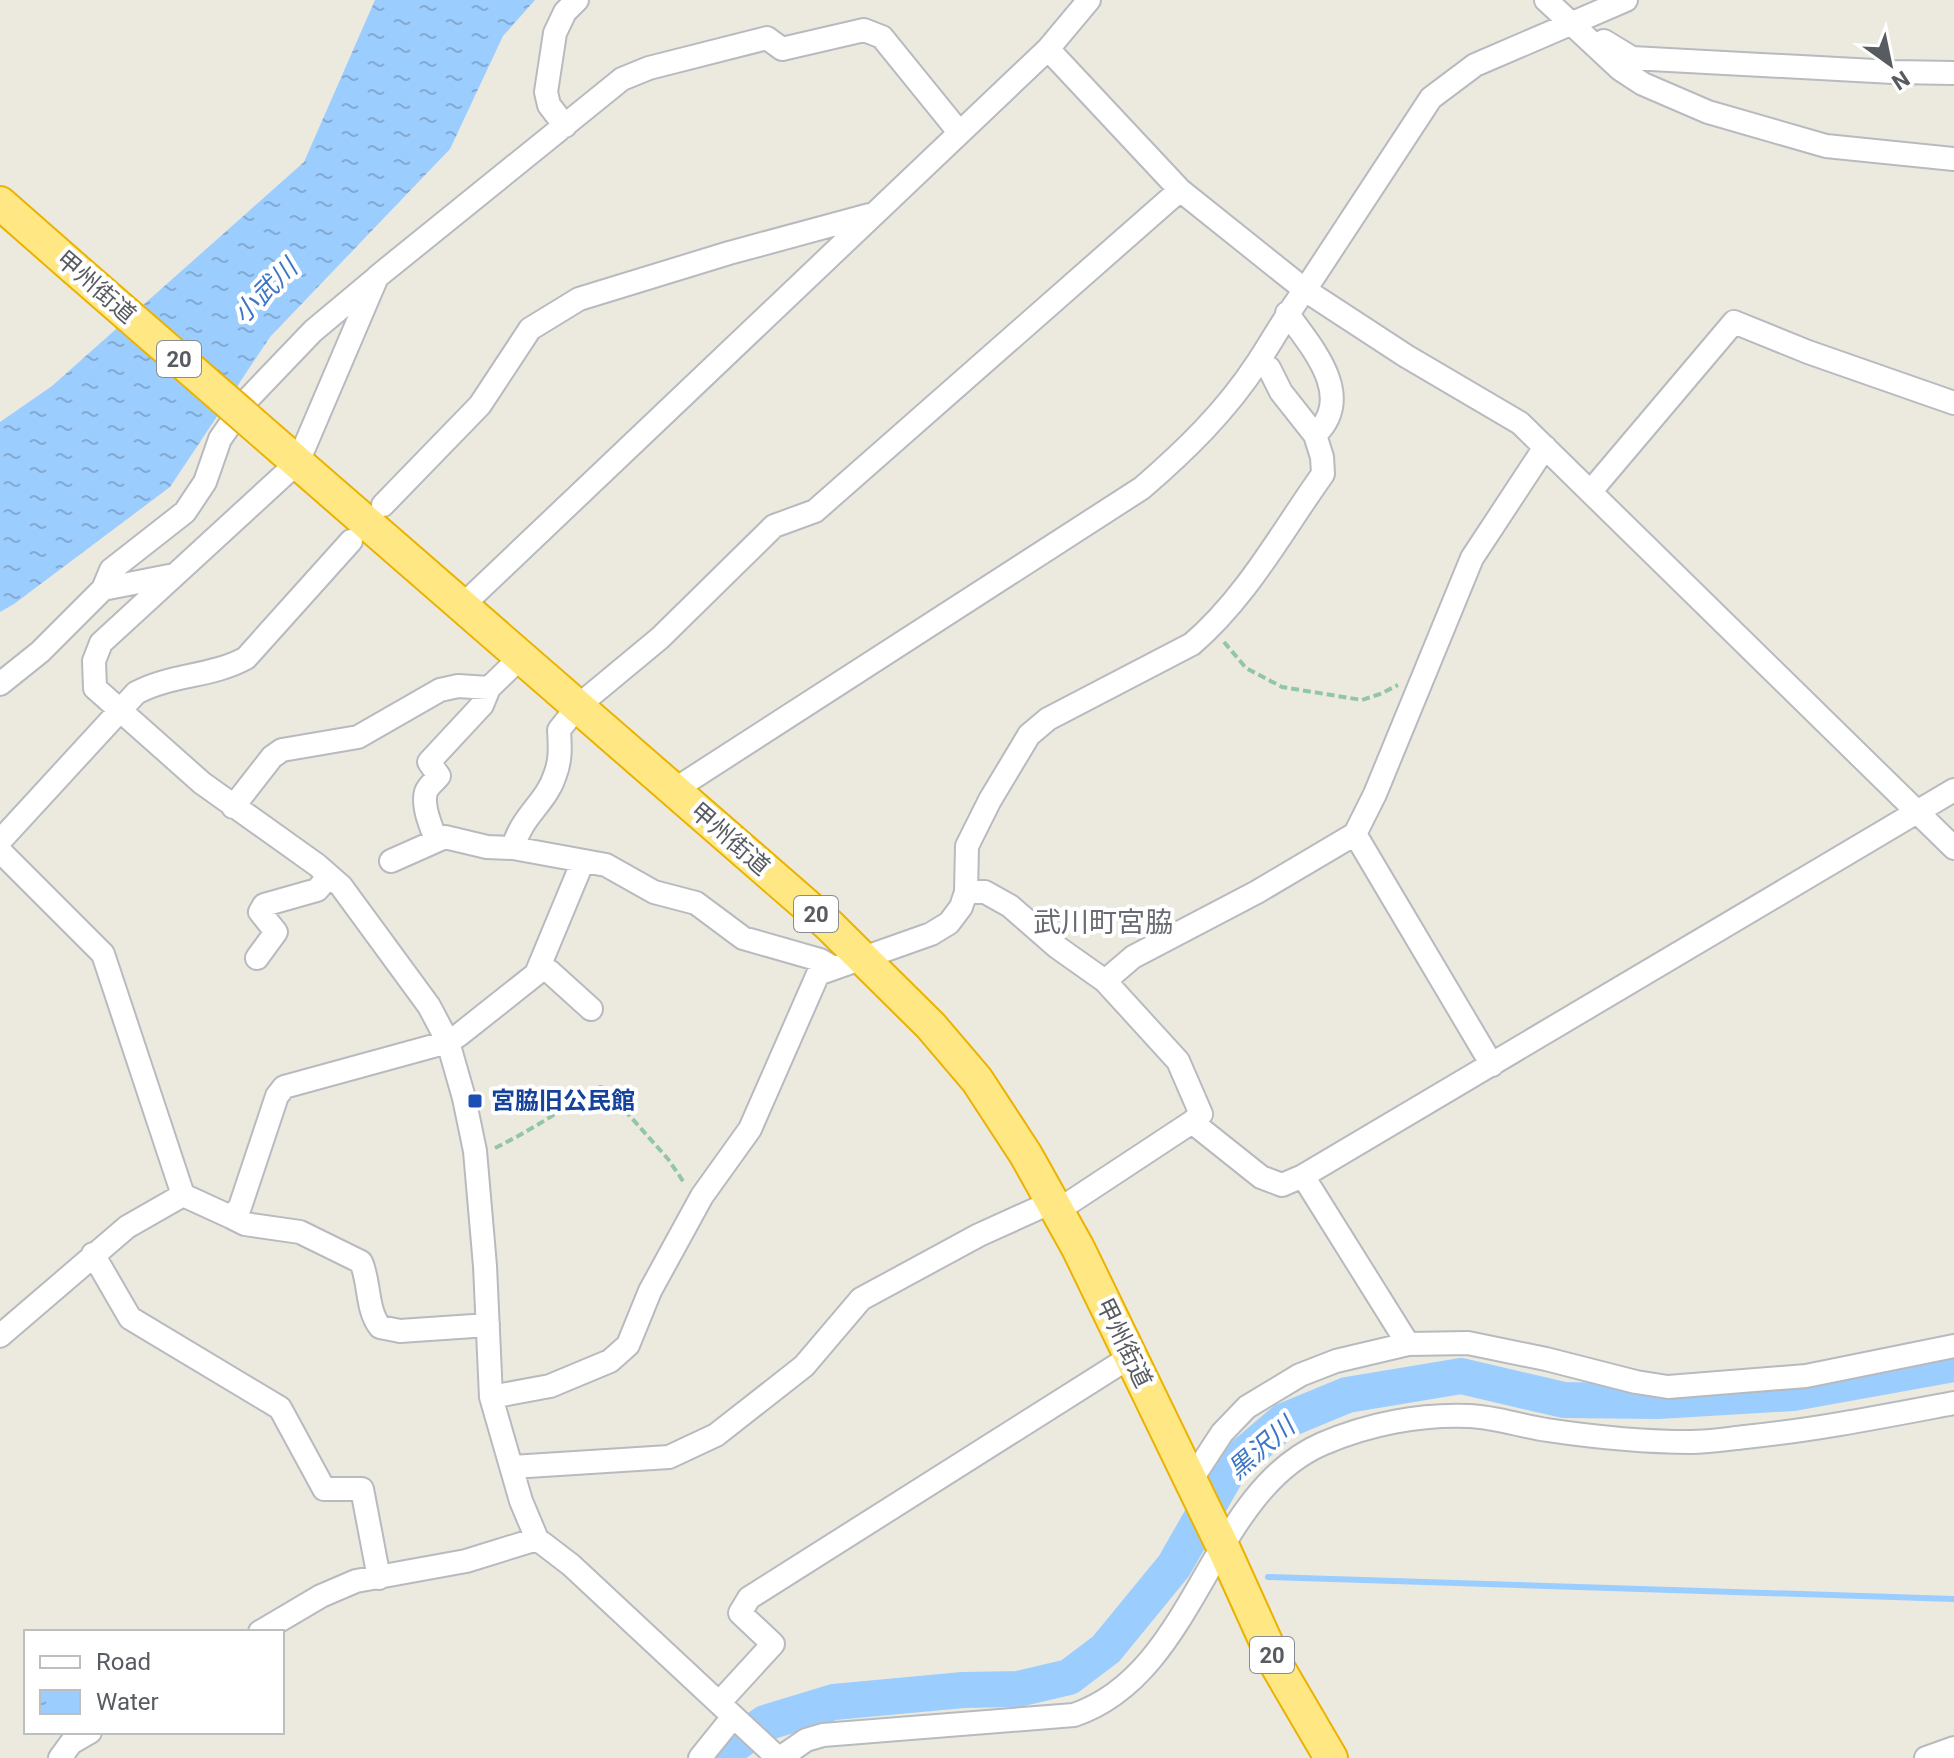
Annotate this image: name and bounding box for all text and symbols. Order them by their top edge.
north arrow [1850,24,1930,104]
text: N [1887,66,1914,95]
street label: 甲州街道 [51,245,141,329]
water label: 小武川 [227,251,305,329]
road number: 20 [157,341,201,377]
street label: 甲州街道 [685,797,775,881]
road number: 20 [794,896,838,932]
district label: 武川町宮脇 [1033,906,1173,939]
place label: 宮脇旧公民館 [491,1087,635,1115]
marker: 宮脇旧公民館 [466,1092,484,1110]
street label: 甲州街道 [1090,1294,1158,1392]
water label: 黒沢川 [1222,1409,1303,1485]
legend [24,1630,284,1734]
road number: 20 [1250,1637,1294,1673]
text: Road [96,1648,151,1676]
text: Water [96,1688,159,1716]

